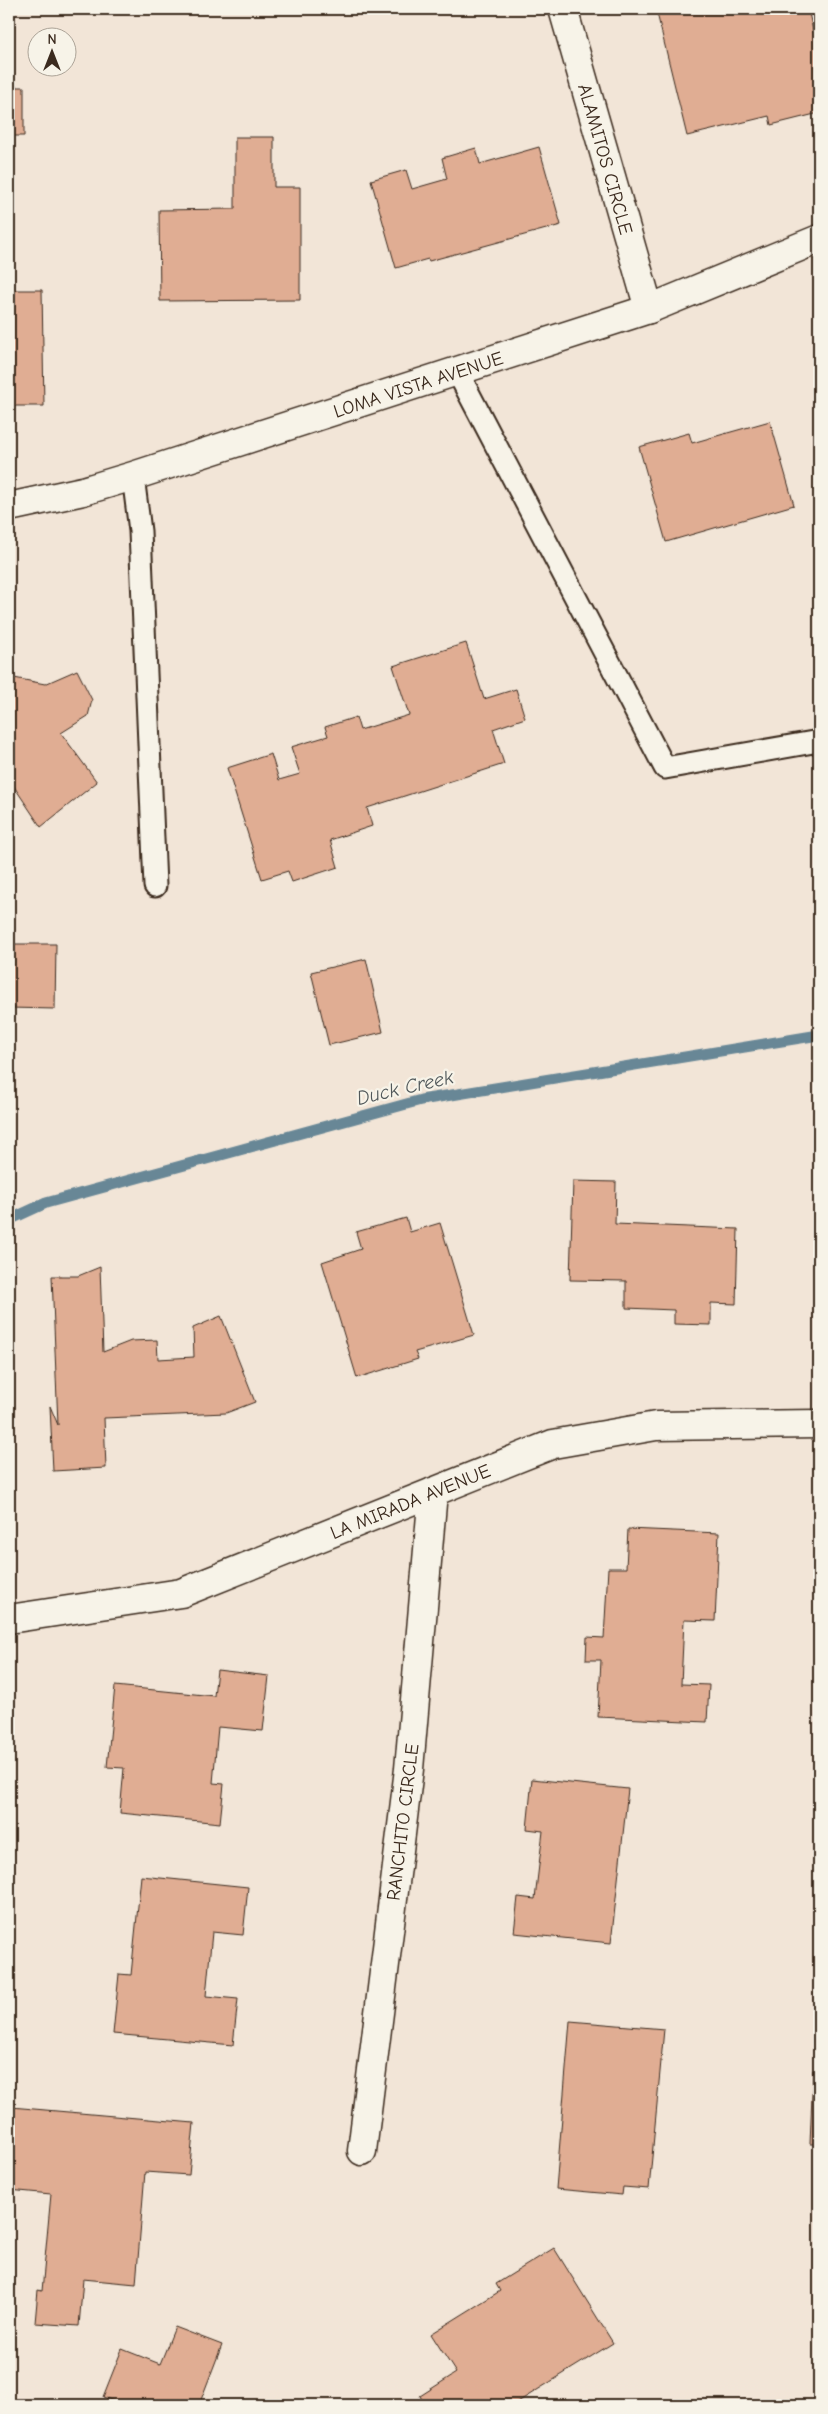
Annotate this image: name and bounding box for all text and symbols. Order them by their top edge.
north arrow [28,28,78,78]
text: N [47,31,57,48]
street label: ALAMITOS CIRCLE [573,81,637,237]
street label: LOMA VISTA AVENUE [331,347,506,423]
water label: Duck Creek [354,1065,456,1110]
street label: LA MIRADA AVENUE [327,1460,494,1544]
street label: RANCHITO CIRCLE [382,1742,424,1902]

